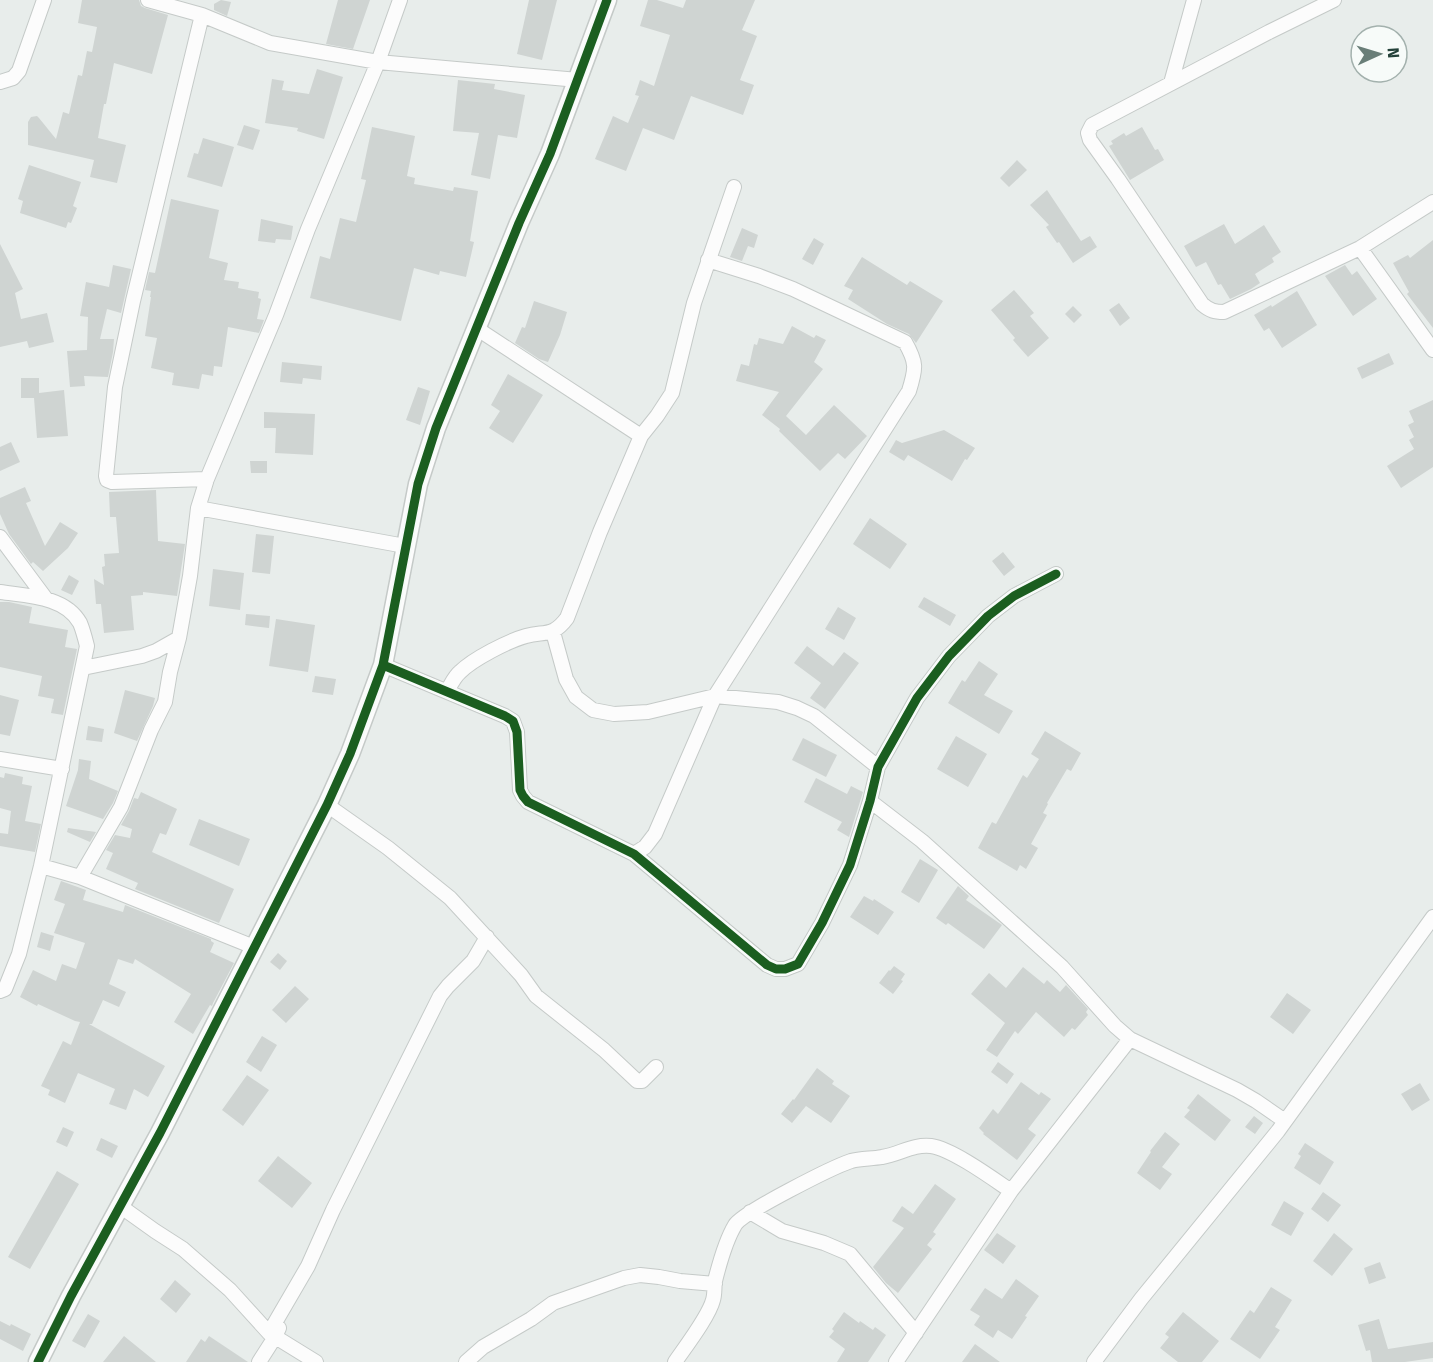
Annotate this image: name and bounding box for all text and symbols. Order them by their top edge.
north arrow [1349,24,1409,84]
text: N [1384,47,1403,59]

